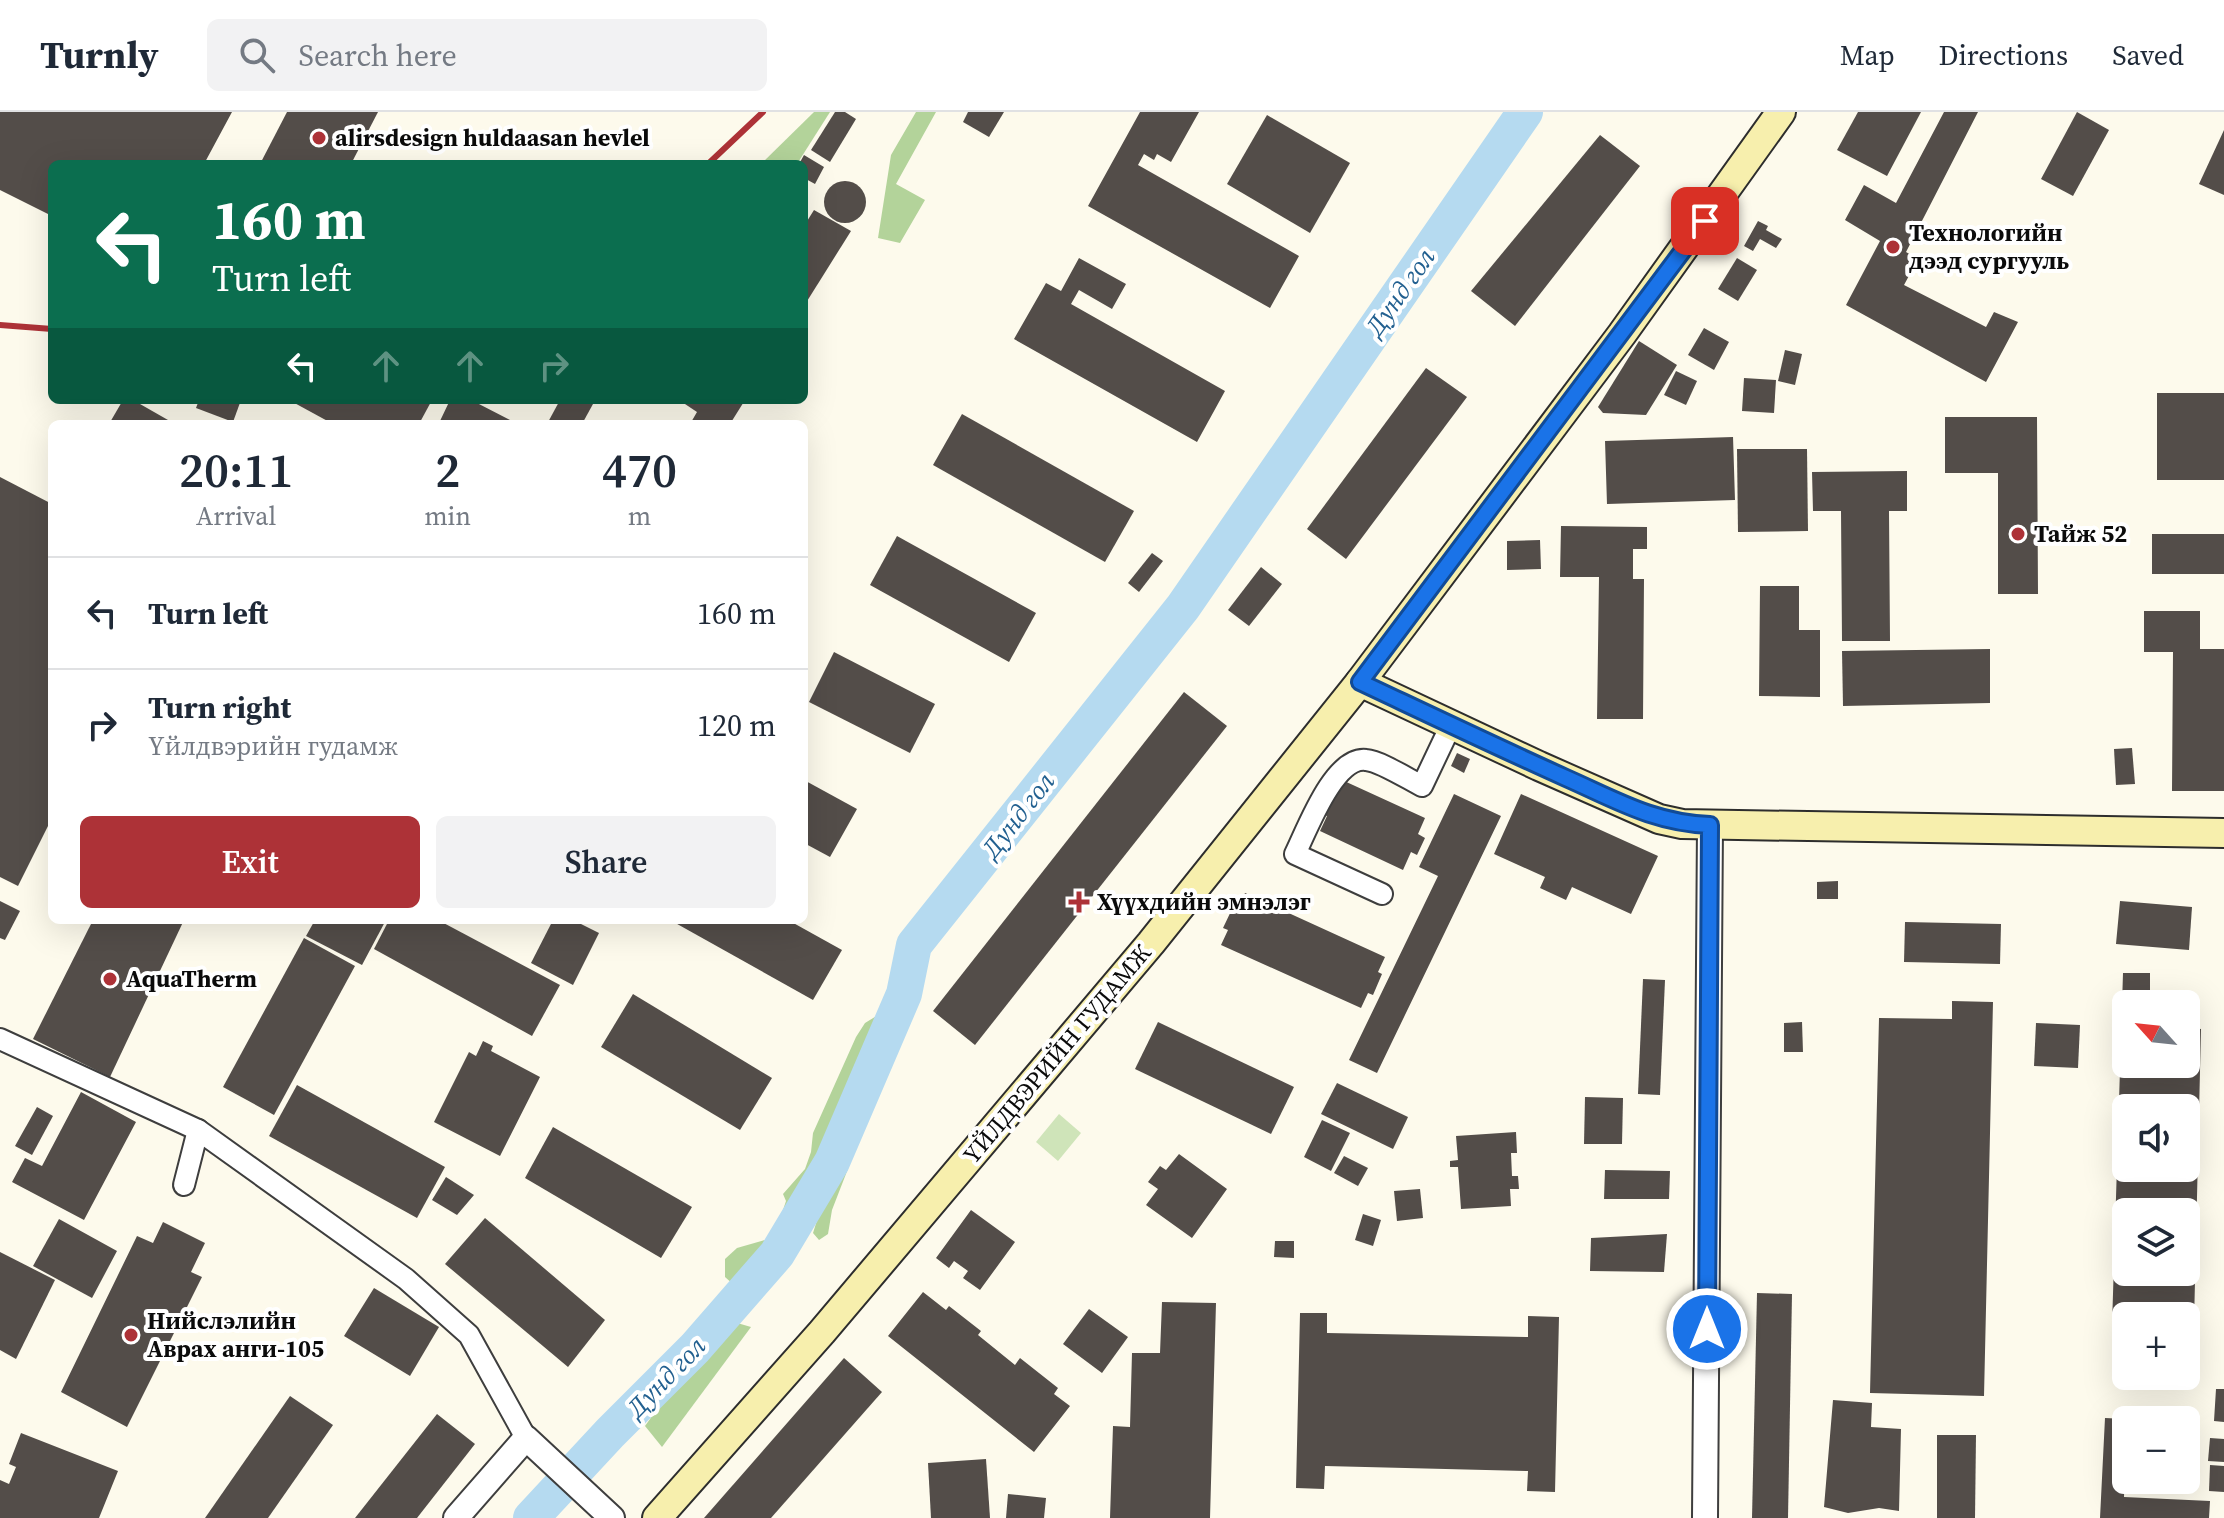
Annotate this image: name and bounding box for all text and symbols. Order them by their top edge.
search box [207,19,767,91]
text: Turnly [40,29,159,81]
icon: search [235,33,279,77]
text: Search here [299,35,457,76]
text: Map [1840,36,1895,74]
text: Directions [1939,36,2068,74]
text: Saved [2112,36,2184,74]
place label: alirsdesign huldaasan hevlel [335,121,650,154]
marker: alirsdesign huldaasan hevlel [310,129,328,147]
text: 160 m [212,181,366,258]
pin [1671,187,1739,255]
icon: left [80,192,184,296]
icon: arrive [1683,199,1727,243]
place label: Технологийн дээд сургууль [1909,216,2069,277]
marker: Технологийн дээд сургууль [1884,238,1902,256]
water label: Дунд гол [1355,240,1444,345]
text: Turn left [212,254,351,303]
icon: left [280,344,324,388]
icon: ahead [364,344,408,388]
icon: ahead [448,344,492,388]
icon: right [532,344,576,388]
text: 20:11 [179,437,293,503]
text: 2 [435,437,460,503]
text: 470 [602,437,677,503]
text: Arrival [196,498,276,534]
text: min [424,498,471,534]
text: m [628,498,651,534]
place label: Тайж 52 [2034,517,2127,550]
marker: Тайж 52 [2009,525,2027,543]
icon: left [80,591,124,635]
text: Turn left [148,593,268,634]
text: 160 m [697,593,776,634]
text: Turn right [148,687,291,728]
icon: right [80,703,124,747]
text: 120 m [697,705,776,746]
text: Yйлдвэрийн гудамж [148,728,398,764]
water label: Дунд гол [972,764,1063,867]
button: Exit [80,816,420,908]
button: Share [436,816,776,908]
place label: Хүүхдийн эмнэлэг [1097,885,1311,918]
marker: Хүүхдийн эмнэлэг [1068,891,1090,913]
street label: YЙЛДВЭРИЙН ГУДАМЖ [955,937,1158,1170]
place label: AquaTherm [126,962,257,995]
marker: AquaTherm [101,970,119,988]
north arrow [2112,990,2200,1078]
map controls [2112,990,2200,1494]
button: sound [2112,1094,2200,1182]
button: layers [2112,1198,2200,1286]
position arrow [1665,1287,1749,1371]
button: + [2112,1302,2200,1390]
place label: Нийслэлийн Аврах анги-105 [147,1304,324,1365]
marker: Нийслэлийн Аврах анги-105 [122,1326,140,1344]
water label: Дунд гол [617,1328,714,1427]
button: − [2112,1406,2200,1494]

